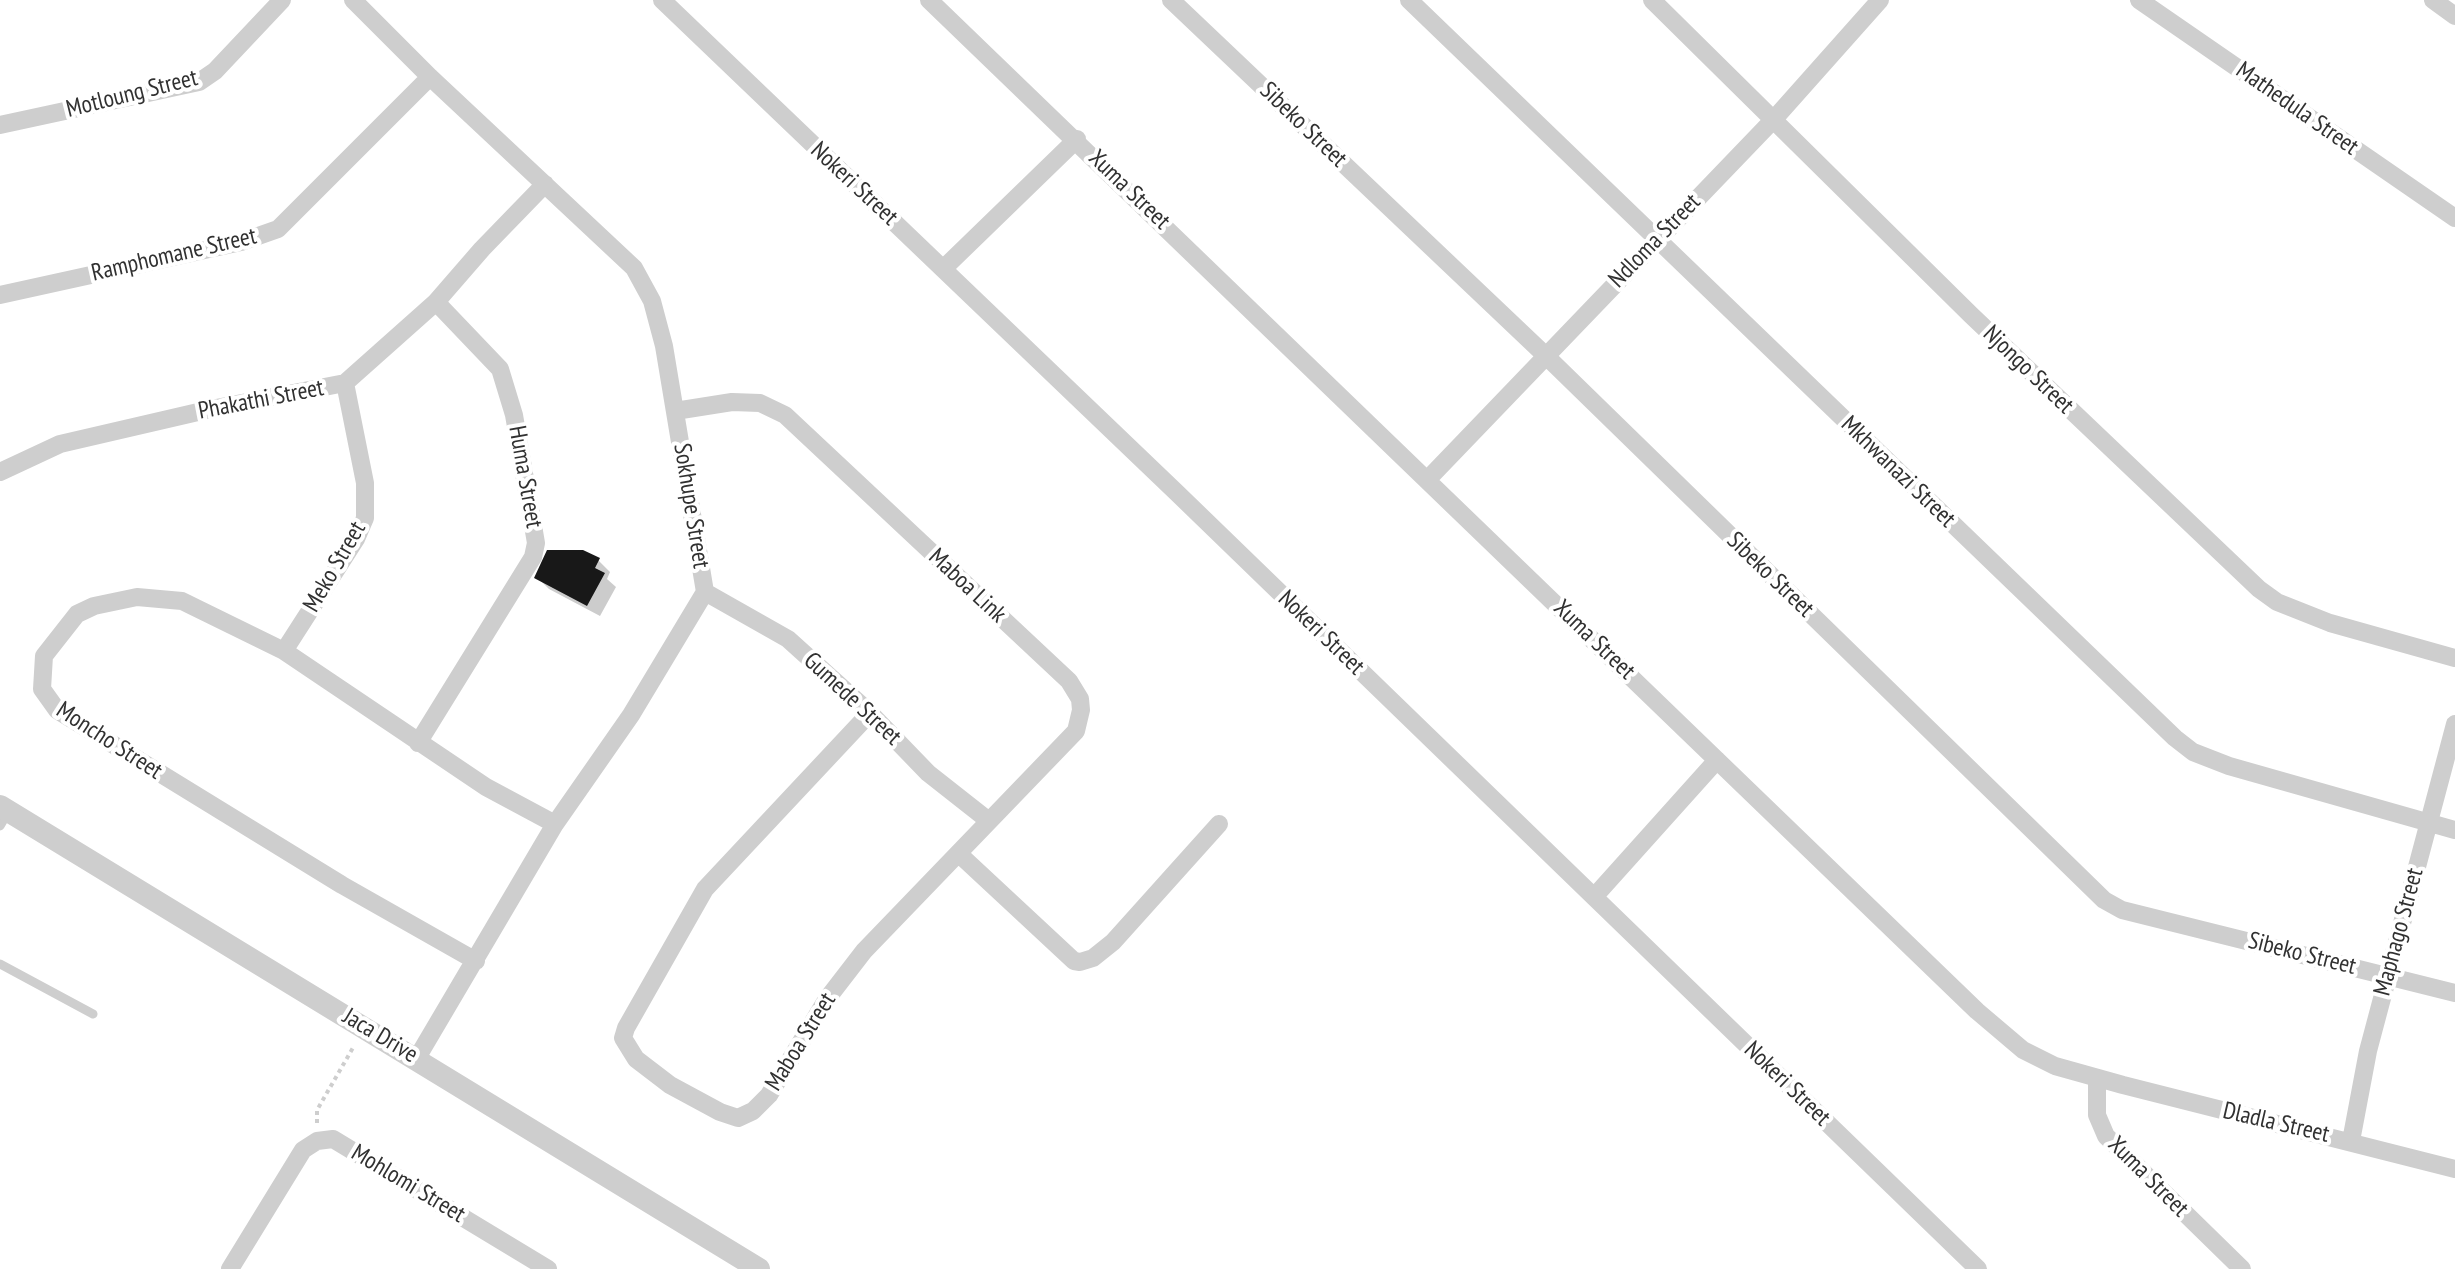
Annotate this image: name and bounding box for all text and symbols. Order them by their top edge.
street label: Mathedula Street [2230,56,2364,162]
street label: Motloung Street [63,64,201,124]
street label: Sibeko Street [1253,76,1353,174]
street label: Nokeri Street [804,136,904,232]
street label: Xuma Street [1082,144,1176,236]
street label: Ndloma Street [1603,188,1707,294]
street label: Ramphomane Street [89,222,259,288]
street label: Njongo Street [1977,320,2079,420]
street label: Phakathi Street [196,374,326,426]
street label: Mkhwanazi Street [1835,410,1961,534]
street label: Huma Street [502,424,548,530]
street label: Sokhupe Street [667,441,715,571]
street label: Meko Street [298,517,372,617]
street label: Sibeko Street [1720,526,1820,624]
street label: Maboa Link [922,543,1012,629]
street label: Nokeri Street [1272,585,1370,681]
street label: Xuma Street [1547,594,1641,686]
street label: Gumede Street [797,647,907,751]
street label: Moncho Street [51,696,167,786]
street label: Maphago Street [2368,865,2430,999]
street label: Sibeko Street [2245,927,2359,981]
street label: Maboa Street [760,988,842,1096]
street label: Jaca Drive [337,1002,423,1070]
street label: Nokeri Street [1738,1036,1836,1132]
street label: Dladla Street [2220,1097,2332,1149]
street label: Xuma Street [2102,1131,2194,1223]
street label: Mohlomi Street [346,1139,470,1229]

